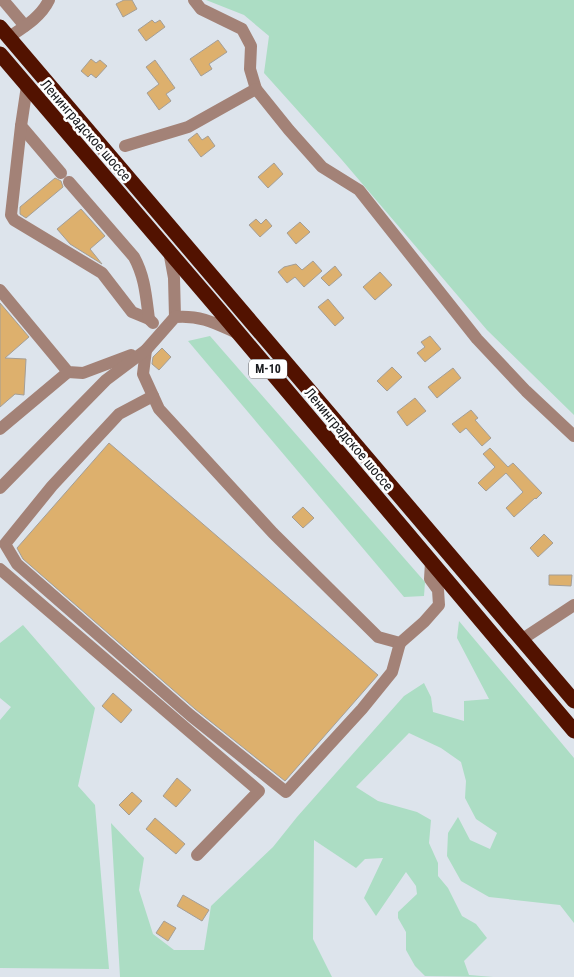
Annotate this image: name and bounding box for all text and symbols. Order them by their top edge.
street label: Ленинградское шоссе [38,76,135,184]
road number: М-10 [249,359,287,378]
street label: Ленинградское шоссе [301,384,397,494]

